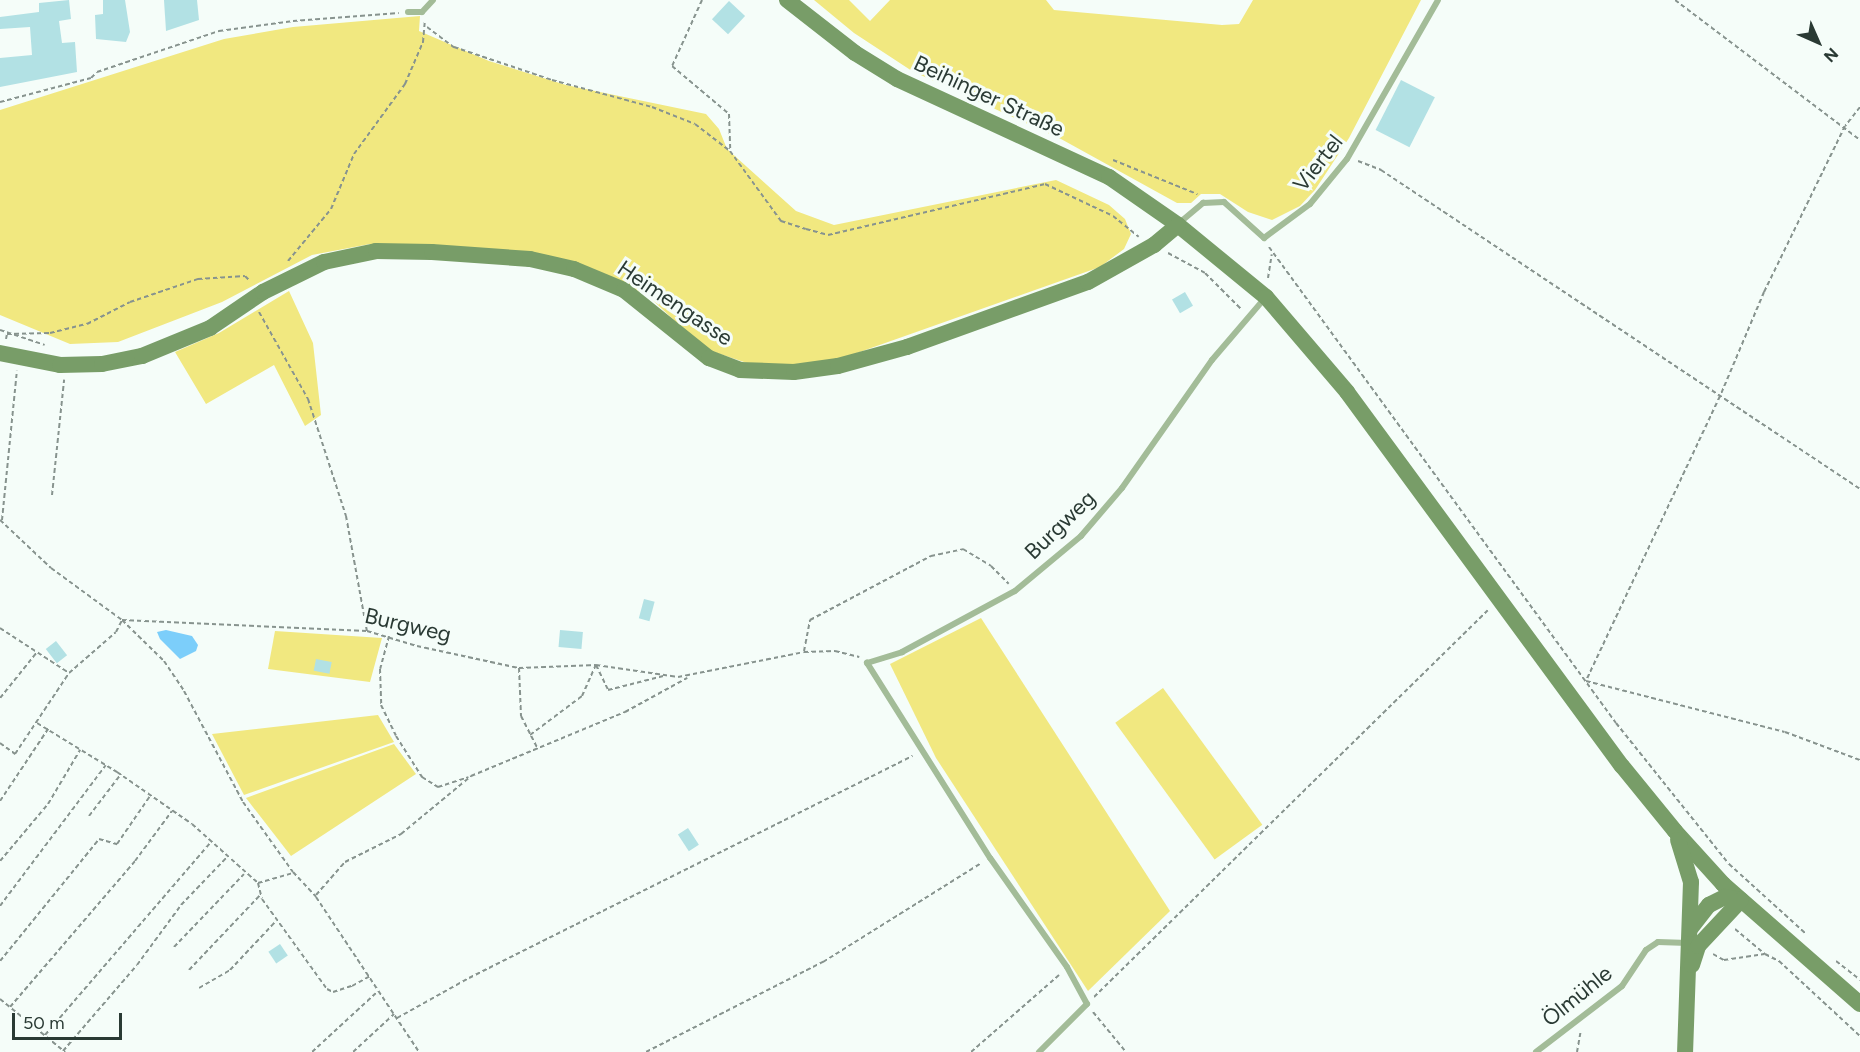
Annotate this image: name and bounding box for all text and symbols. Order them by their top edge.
north arrow [1788,12,1848,72]
text: N [1820,44,1842,66]
street label: Beihinger Straße [910,50,1068,142]
street label: Viertel [1288,129,1348,197]
street label: Heimengasse [612,255,738,351]
street label: Burgweg [1019,485,1101,565]
street label: Burgweg [362,602,454,648]
street label: Ölmühle [1537,960,1617,1032]
scale bar [15,1001,124,1039]
text: 50 m [23,1012,65,1034]

